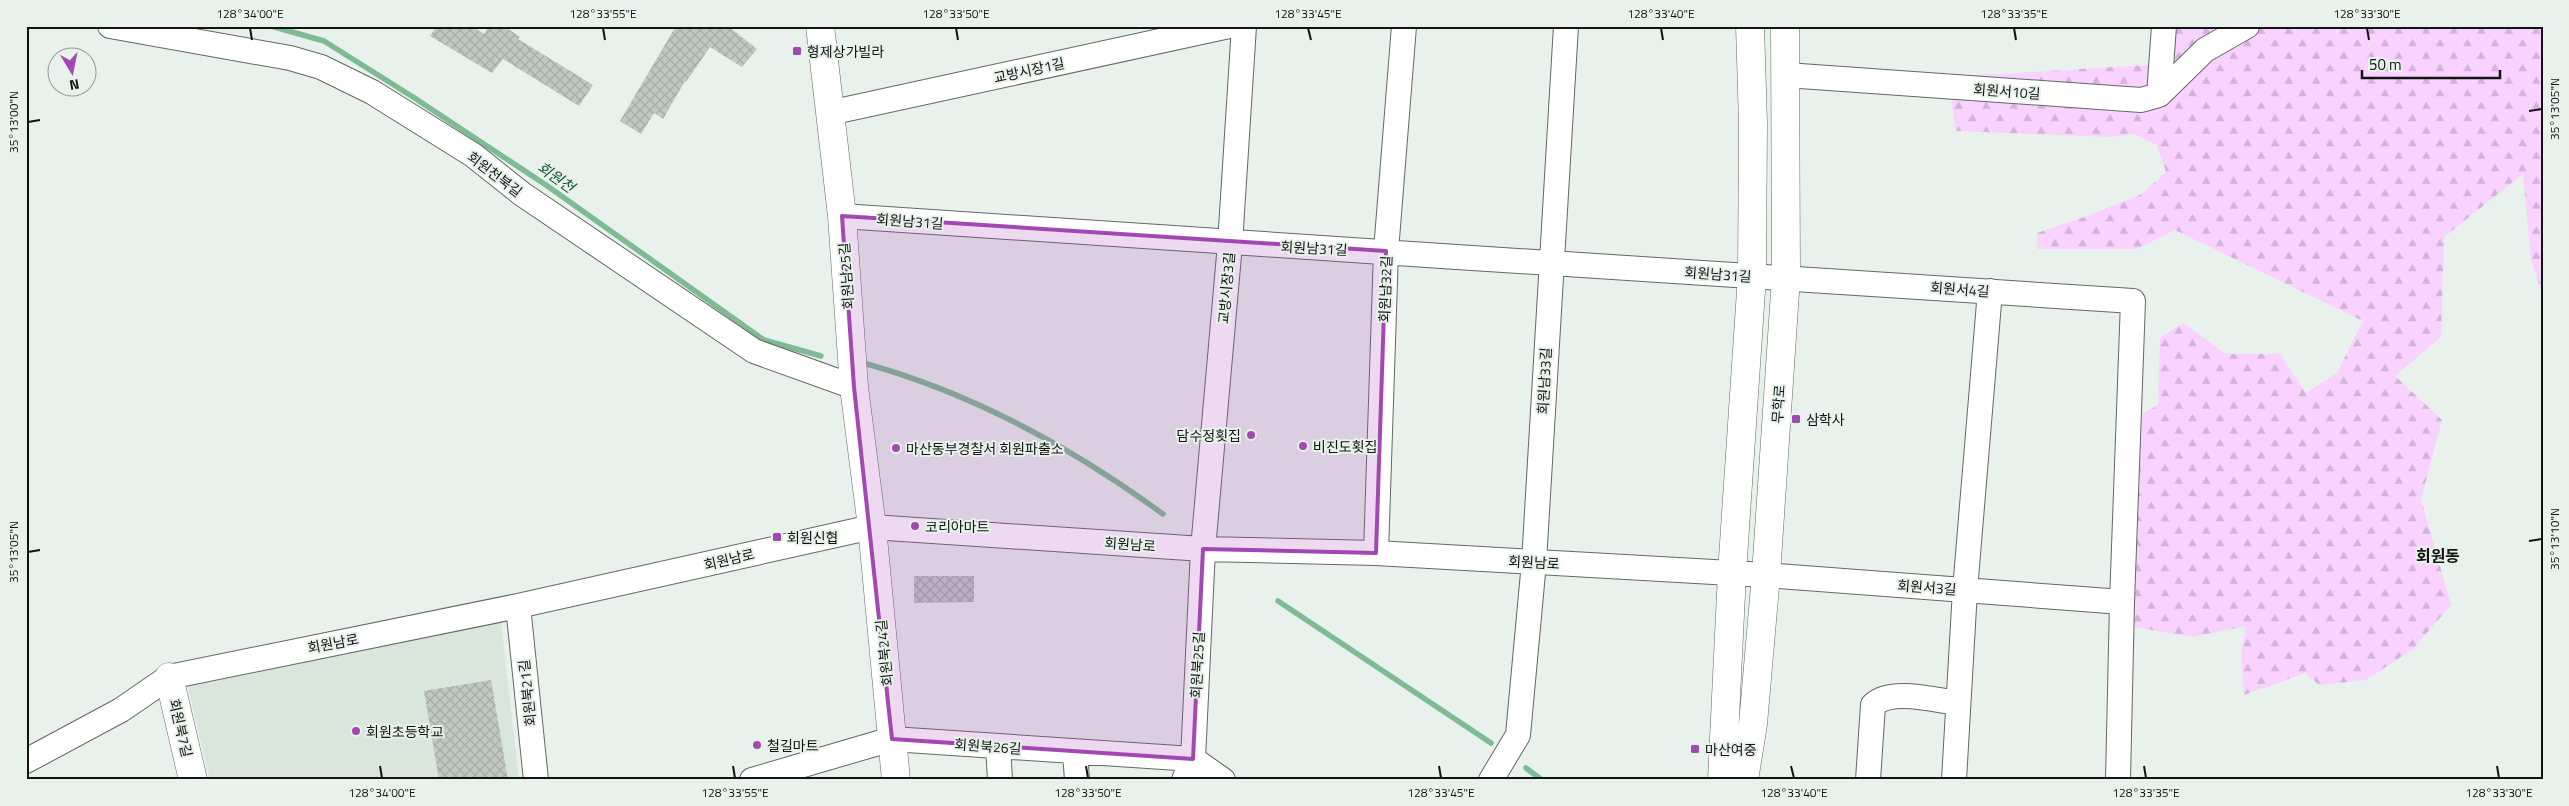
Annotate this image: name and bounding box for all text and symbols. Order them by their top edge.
text: 128°34'00"E [216,4,284,23]
text: 128°33'55"E [569,4,637,23]
text: 128°33'50"E [922,4,990,23]
text: 128°33'45"E [1274,4,1342,23]
text: 128°33'40"E [1627,4,1695,23]
text: 128°33'35"E [1980,4,2048,23]
text: 128°33'30"E [2333,4,2401,23]
place label: 형제상가빌라 [807,41,884,62]
marker: 형제상가빌라 [791,45,803,57]
north arrow [48,48,98,98]
scale bar [2362,48,2499,80]
street label: 교방시장1길 [991,52,1067,88]
text: 50 m [2369,53,2402,76]
text: N [68,74,81,96]
street label: 회원서10길 [1973,78,2041,104]
text: 35°13'05"N [2545,78,2564,140]
text: 35°13'00"N [4,91,23,153]
street label: 회원천북길 [463,146,527,202]
water label: 회원천 [532,156,581,200]
street label: 회원남31길 [876,208,944,234]
street label: 회원남31길 [1280,236,1348,260]
street label: 회원남25길 [833,242,859,310]
street label: 교방시장3길 [1212,251,1240,325]
street label: 회원남32길 [1373,255,1397,323]
street label: 회원남31길 [1684,261,1752,287]
street label: 회원서4길 [1930,276,1990,302]
street label: 회원남33길 [1532,347,1556,415]
street label: 무학로 [1766,384,1790,424]
place label: 삼학사 [1806,409,1845,430]
marker: 삼학사 [1790,413,1802,425]
place label: 담수정횟집 [1177,425,1241,446]
marker: 담수정횟집 [1245,429,1257,441]
place label: 비진도횟집 [1313,436,1377,457]
place label: 마산동부경찰서 회원파출소 [906,438,1064,459]
marker: 비진도횟집 [1297,440,1309,452]
marker: 마산동부경찰서 회원파출소 [890,442,902,454]
text: 35°13'10"N [2545,508,2564,570]
place label: 코리아마트 [925,516,990,537]
marker: 코리아마트 [909,520,921,532]
text: 35°13'05"N [4,521,23,583]
place label: 회원신협 [787,527,839,548]
marker: 회원신협 [771,531,783,543]
street label: 회원남로 [1104,532,1157,556]
street label: 회원남로 [702,543,757,575]
district label: 회원동 [2416,544,2460,568]
street label: 회원남로 [1508,550,1560,574]
street label: 회원서3길 [1897,574,1957,600]
street label: 회원북24길 [870,618,898,688]
street label: 회원남로 [306,628,360,658]
street label: 회원북25길 [1185,631,1209,699]
street label: 회원북21길 [513,658,541,728]
street label: 회원북7길 [164,697,198,759]
place label: 회원초등학교 [366,721,443,742]
marker: 회원초등학교 [350,725,362,737]
street label: 회원북26길 [954,733,1022,759]
place label: 철길마트 [767,735,819,756]
marker: 철길마트 [751,739,763,751]
place label: 마산여중 [1705,739,1757,760]
marker: 마산여중 [1689,743,1701,755]
text: 128°34'00"E [348,783,416,802]
text: 128°33'55"E [701,783,769,802]
text: 128°33'50"E [1054,783,1122,802]
text: 128°33'45"E [1407,783,1475,802]
text: 128°33'40"E [1760,783,1828,802]
text: 128°33'35"E [2112,783,2180,802]
text: 128°33'30"E [2465,783,2533,802]

